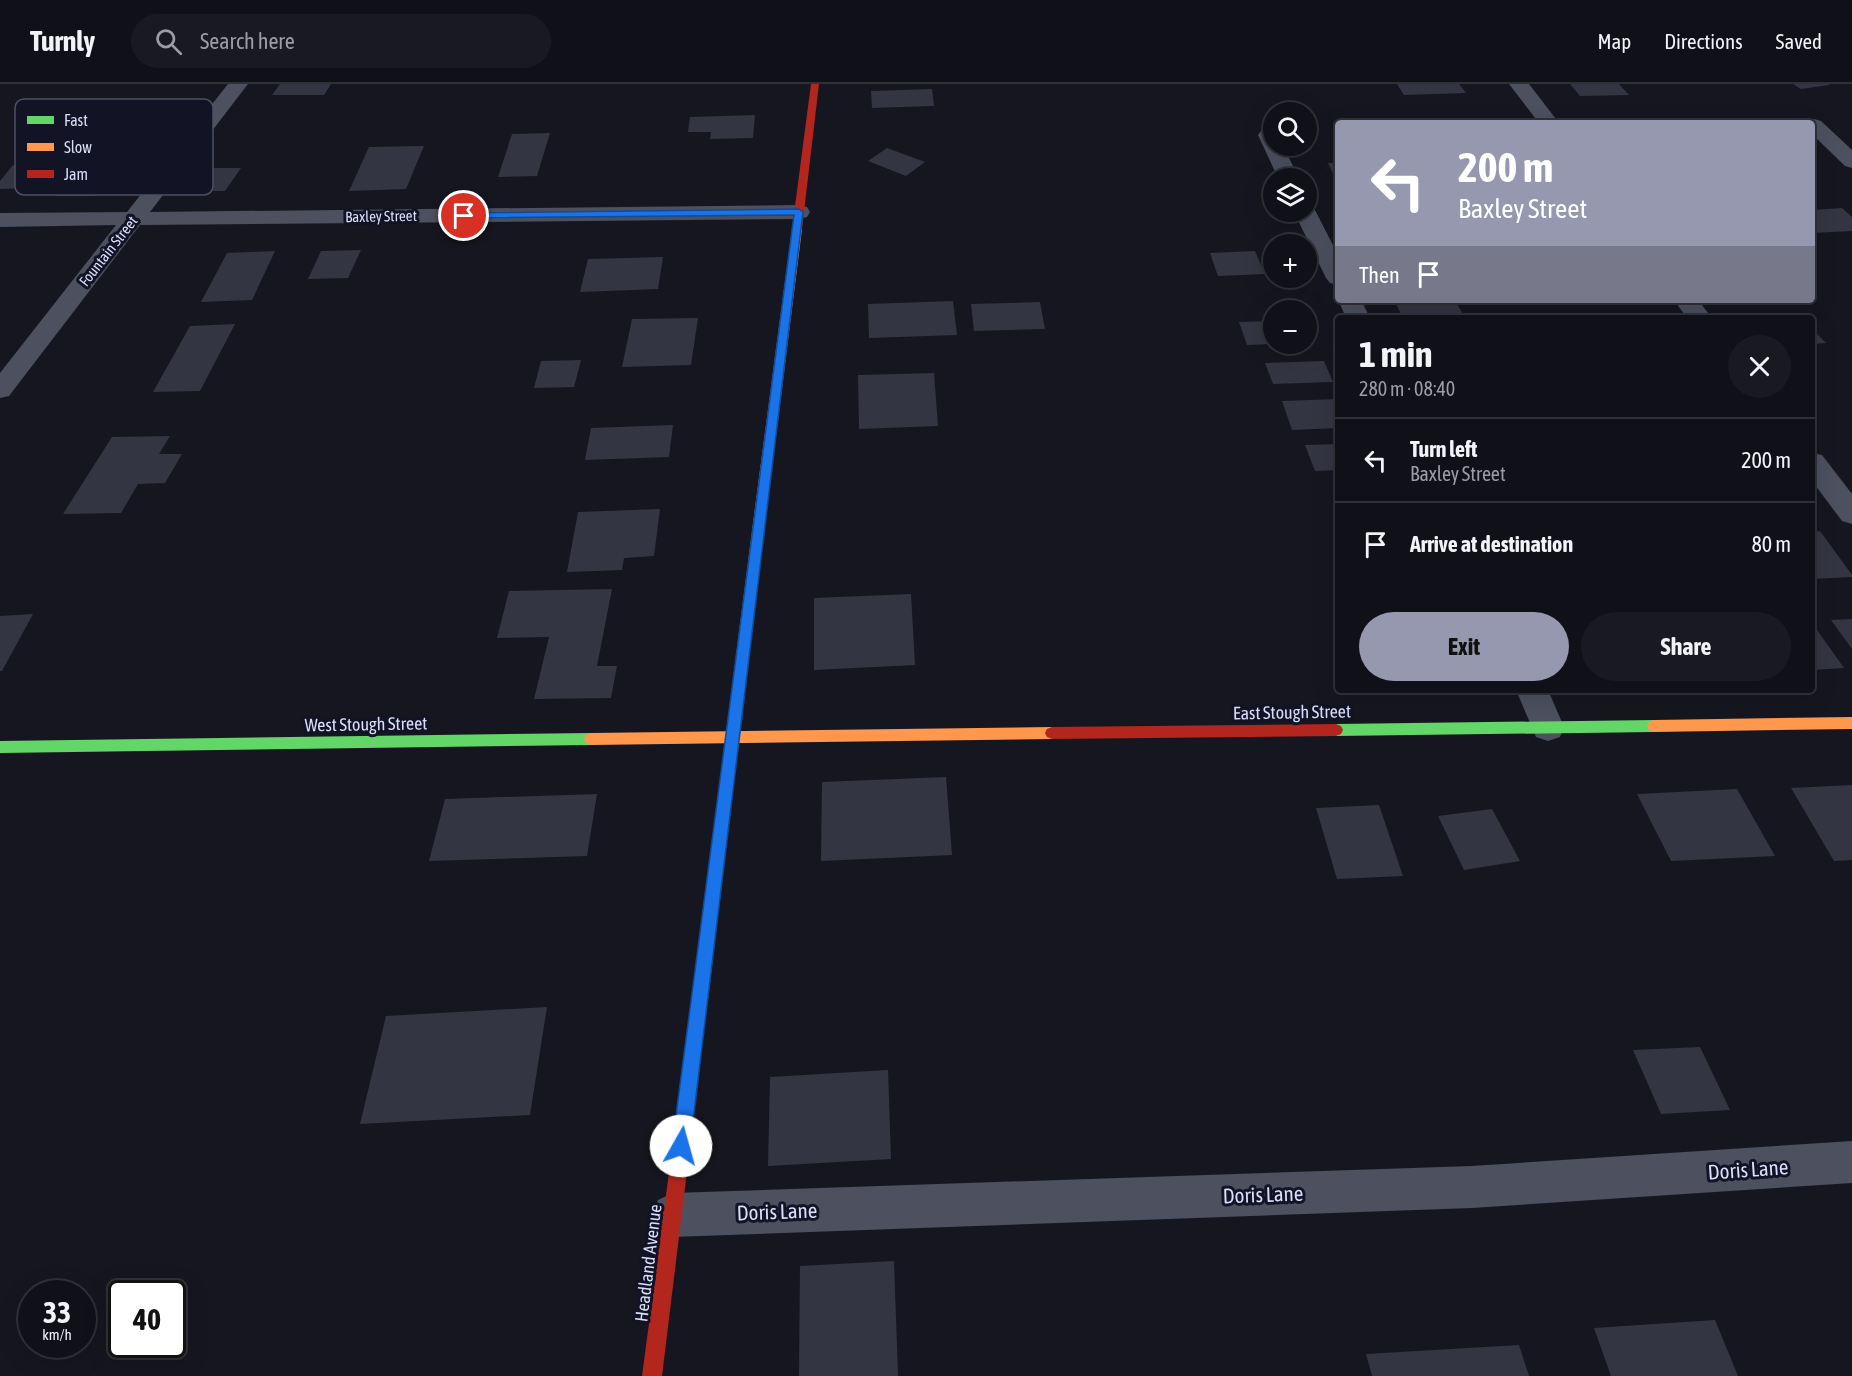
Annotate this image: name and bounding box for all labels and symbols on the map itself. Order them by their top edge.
legend [15,99,213,195]
text: Fast [64,111,88,129]
text: Slow [64,138,92,156]
text: Jam [64,165,88,183]
pin [438,190,489,241]
street label: Baxley Street [345,207,417,225]
street label: Fountain Street [75,213,141,289]
street label: East Stough Street [1233,700,1351,724]
street label: West Stough Street [304,712,428,736]
position arrow [649,1114,713,1178]
street label: Doris Lane [1707,1154,1789,1184]
street label: Doris Lane [1222,1181,1304,1207]
street label: Doris Lane [736,1198,818,1224]
street label: Headland Avenue [630,1203,666,1323]
speed limit sign: 40 [108,1280,186,1358]

